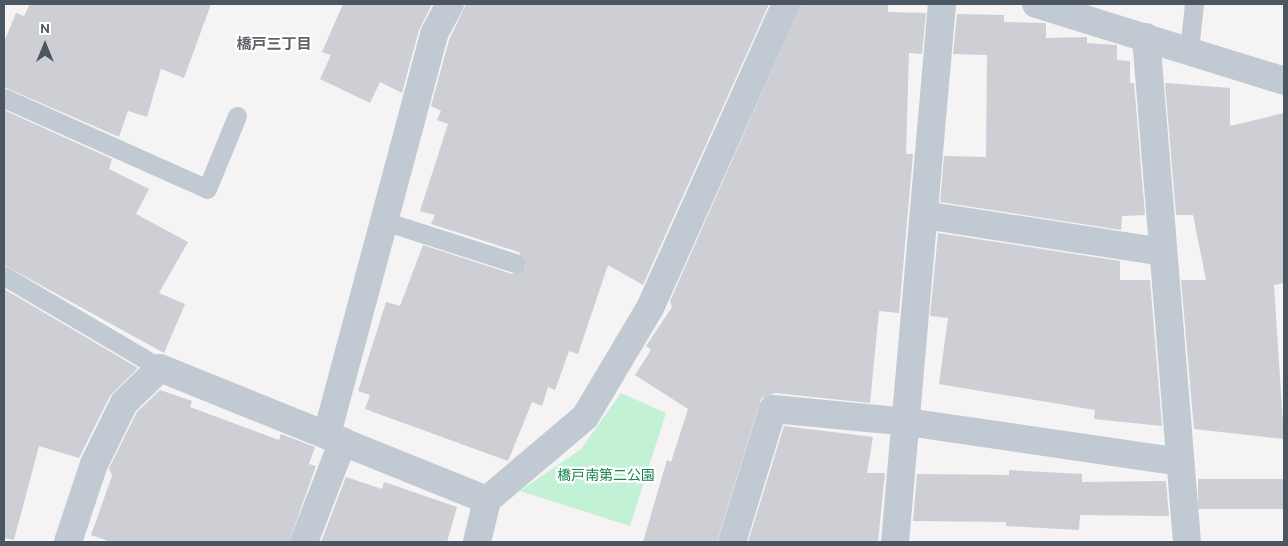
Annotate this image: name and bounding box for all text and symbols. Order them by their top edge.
north arrow [20,20,70,70]
text: N [40,21,50,38]
district label: 橋戸三丁目 [237,37,311,55]
park label: 橋戸南第二公園 [557,469,655,485]

